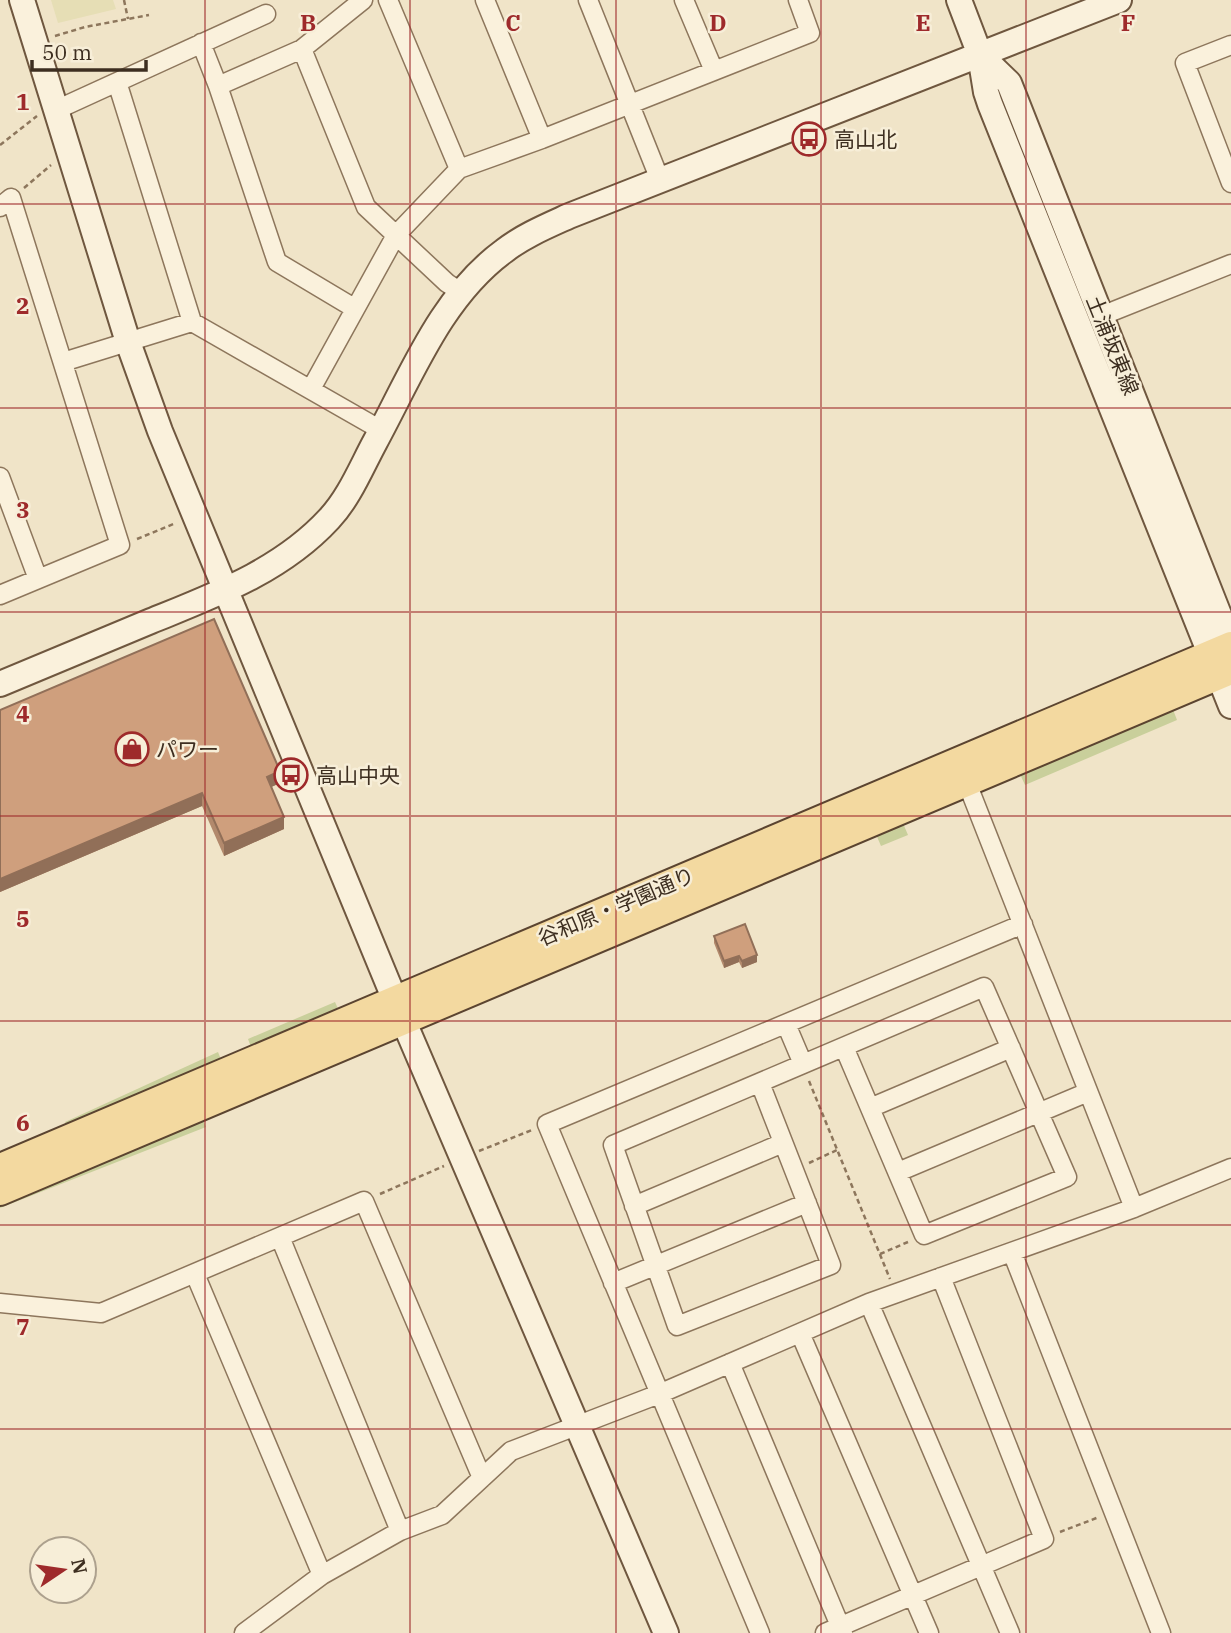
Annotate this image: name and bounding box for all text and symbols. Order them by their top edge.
text: B [300,7,316,37]
text: C [505,7,521,37]
text: D [709,7,727,37]
text: E [915,7,931,37]
text: F [1121,7,1135,37]
scale bar [32,28,145,72]
text: 50 m [42,38,92,66]
text: 1 [16,86,30,116]
bus stop icon: 高山北 [790,120,828,158]
place label: 高山北 [834,125,897,153]
text: 2 [16,290,30,320]
street label: 土浦坂東線 [1080,291,1146,399]
text: 3 [16,494,30,524]
text: 4 [16,698,30,728]
shop icon: パワー [113,730,151,768]
place label: パワー [156,735,219,763]
bus stop icon: 高山中央 [272,756,310,794]
place label: 高山中央 [316,761,400,789]
street label: 谷和原・学園通り [533,860,699,952]
text: 5 [16,903,30,933]
text: 6 [16,1107,30,1137]
text: 7 [16,1311,30,1341]
north arrow [28,1535,98,1605]
text: N [66,1556,93,1576]

